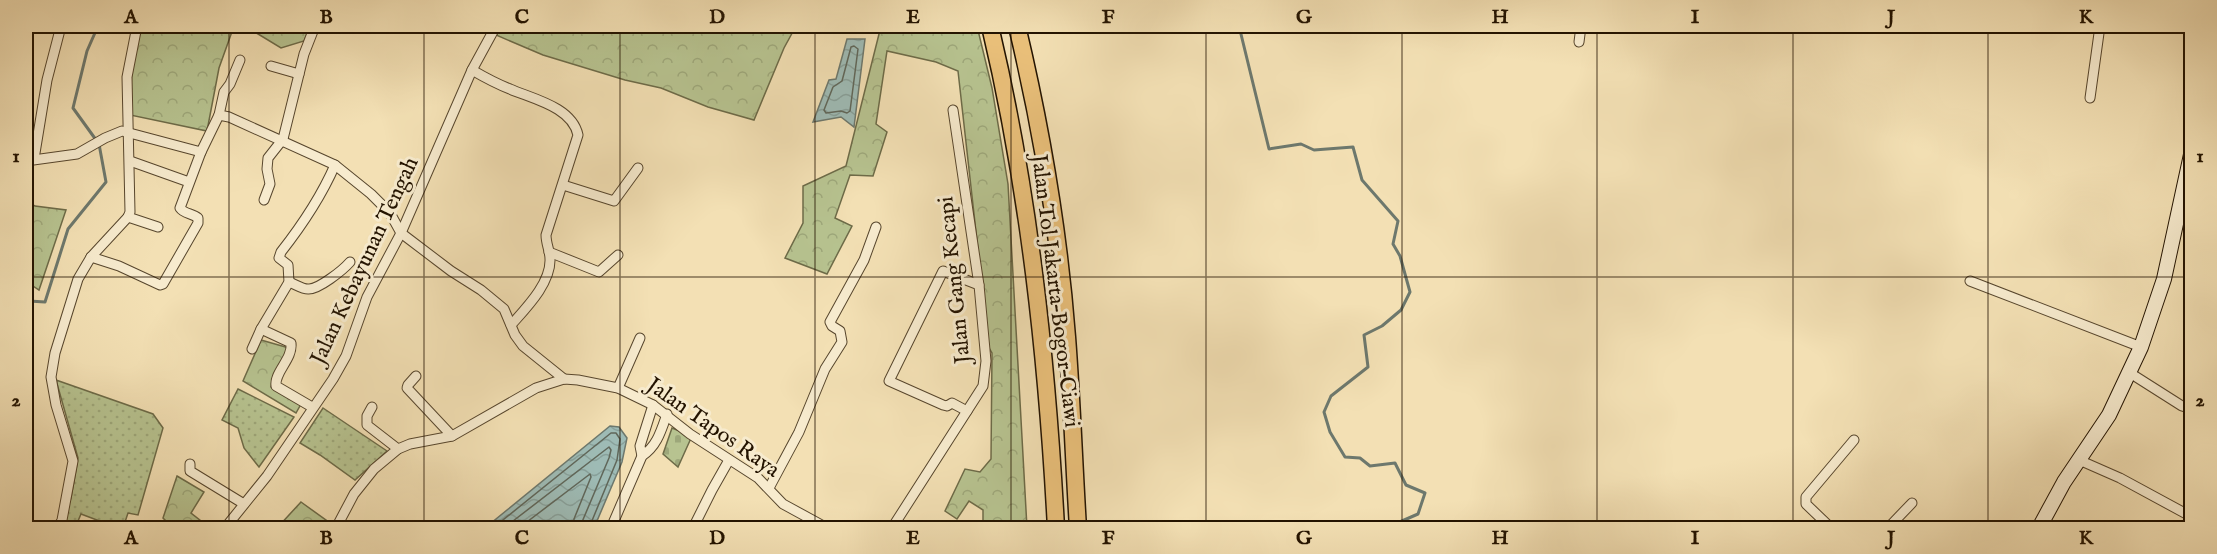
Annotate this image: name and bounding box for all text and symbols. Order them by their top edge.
text: A [123,5,139,30]
text: B [319,5,333,30]
text: C [515,5,529,30]
text: D [709,5,725,30]
text: E [906,5,920,30]
text: F [1102,5,1115,30]
text: G [1296,5,1313,30]
text: H [1491,5,1509,30]
text: I [1691,5,1700,30]
text: J [1884,5,1896,30]
text: K [2079,5,2095,30]
text: 1 [12,144,20,169]
text: 1 [2196,144,2204,169]
street label: Jalan Tol Jakarta–Bogor–Ciawi [1024,150,1086,429]
street label: Jalan Kebayunan Tengah [303,152,426,372]
street label: Jalan Gang Kecapi [932,195,978,368]
street label: Jalan Tapos Raya [639,370,785,485]
text: 2 [11,388,21,413]
text: 2 [2195,388,2205,413]
text: A [123,526,139,551]
text: B [319,526,333,551]
text: C [515,526,529,551]
text: D [709,526,725,551]
text: E [906,526,920,551]
text: F [1102,526,1115,551]
text: G [1296,526,1313,551]
text: H [1491,526,1509,551]
text: I [1691,526,1700,551]
text: J [1884,526,1896,551]
text: K [2079,526,2095,551]

